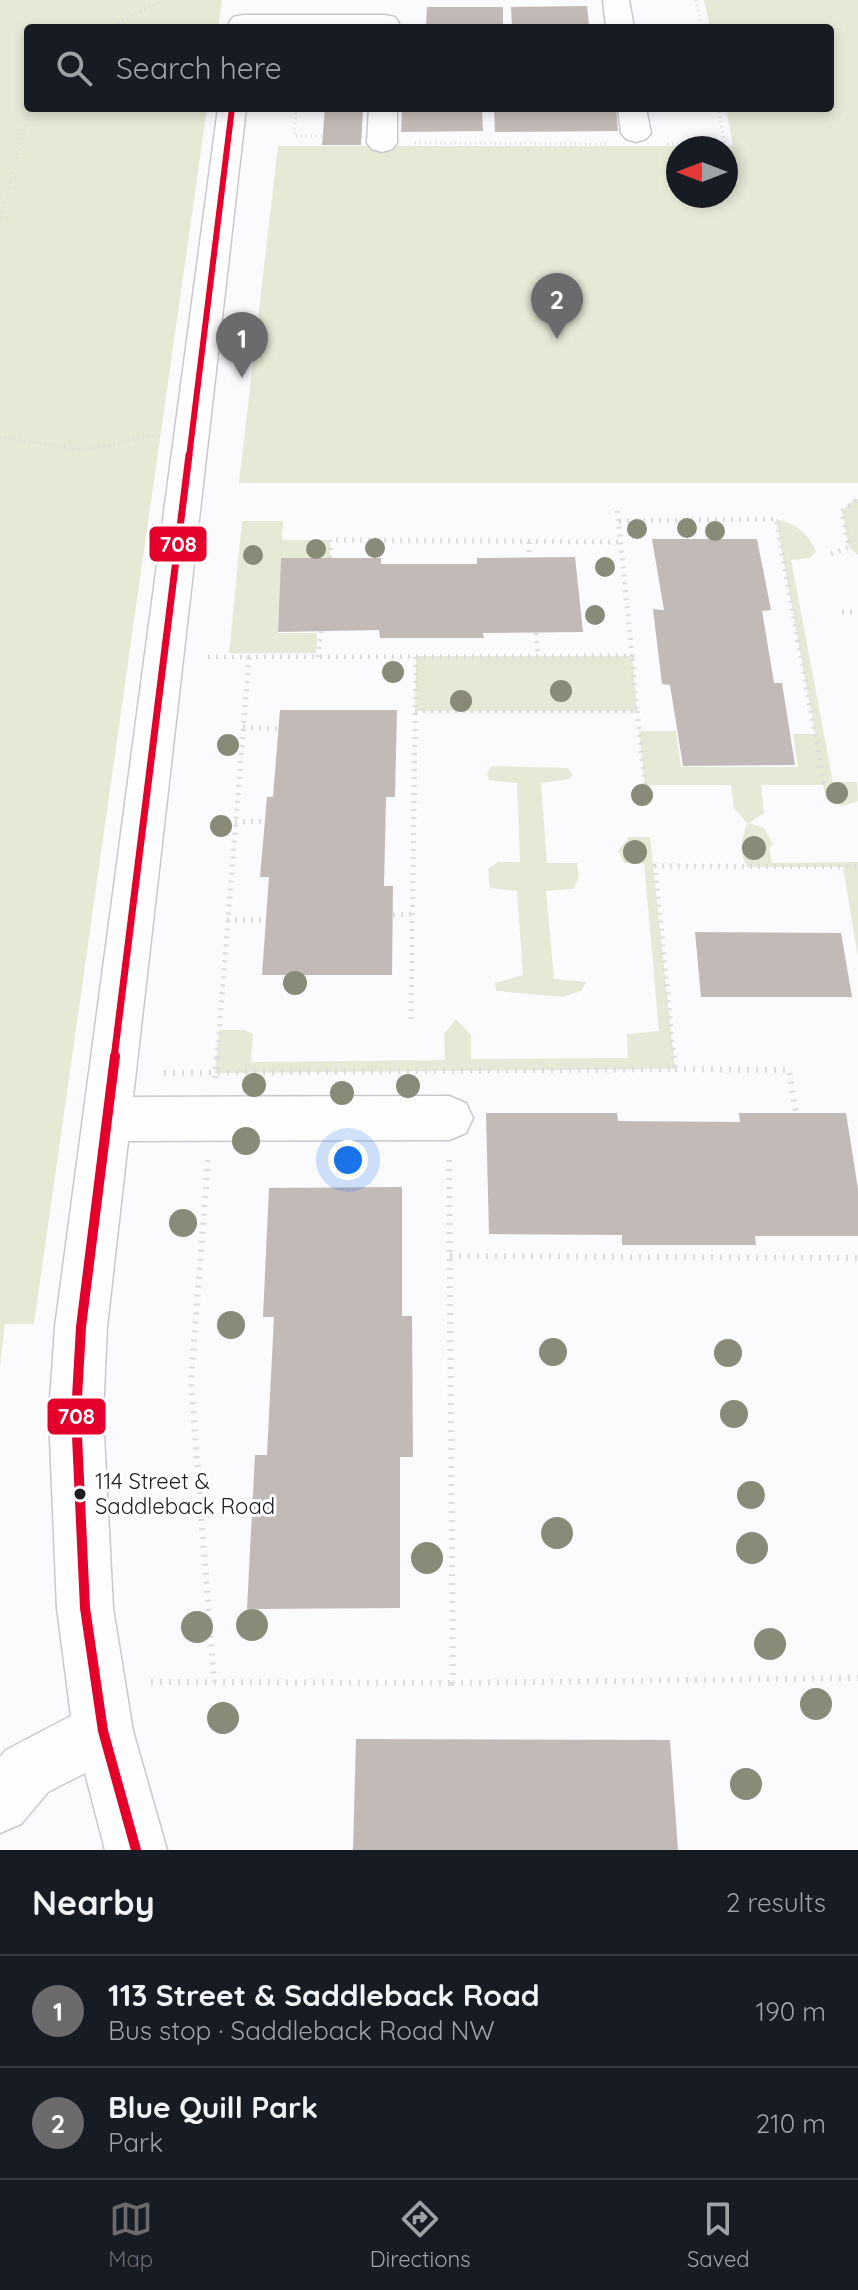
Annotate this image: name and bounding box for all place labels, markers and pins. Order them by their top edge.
pin: 2 [531,273,583,339]
pin: 1 [216,312,268,378]
place label: 114 Street & Saddleback Road [95,1467,275,1520]
marker: 114 Street & Saddleback Road [72,1486,88,1502]

